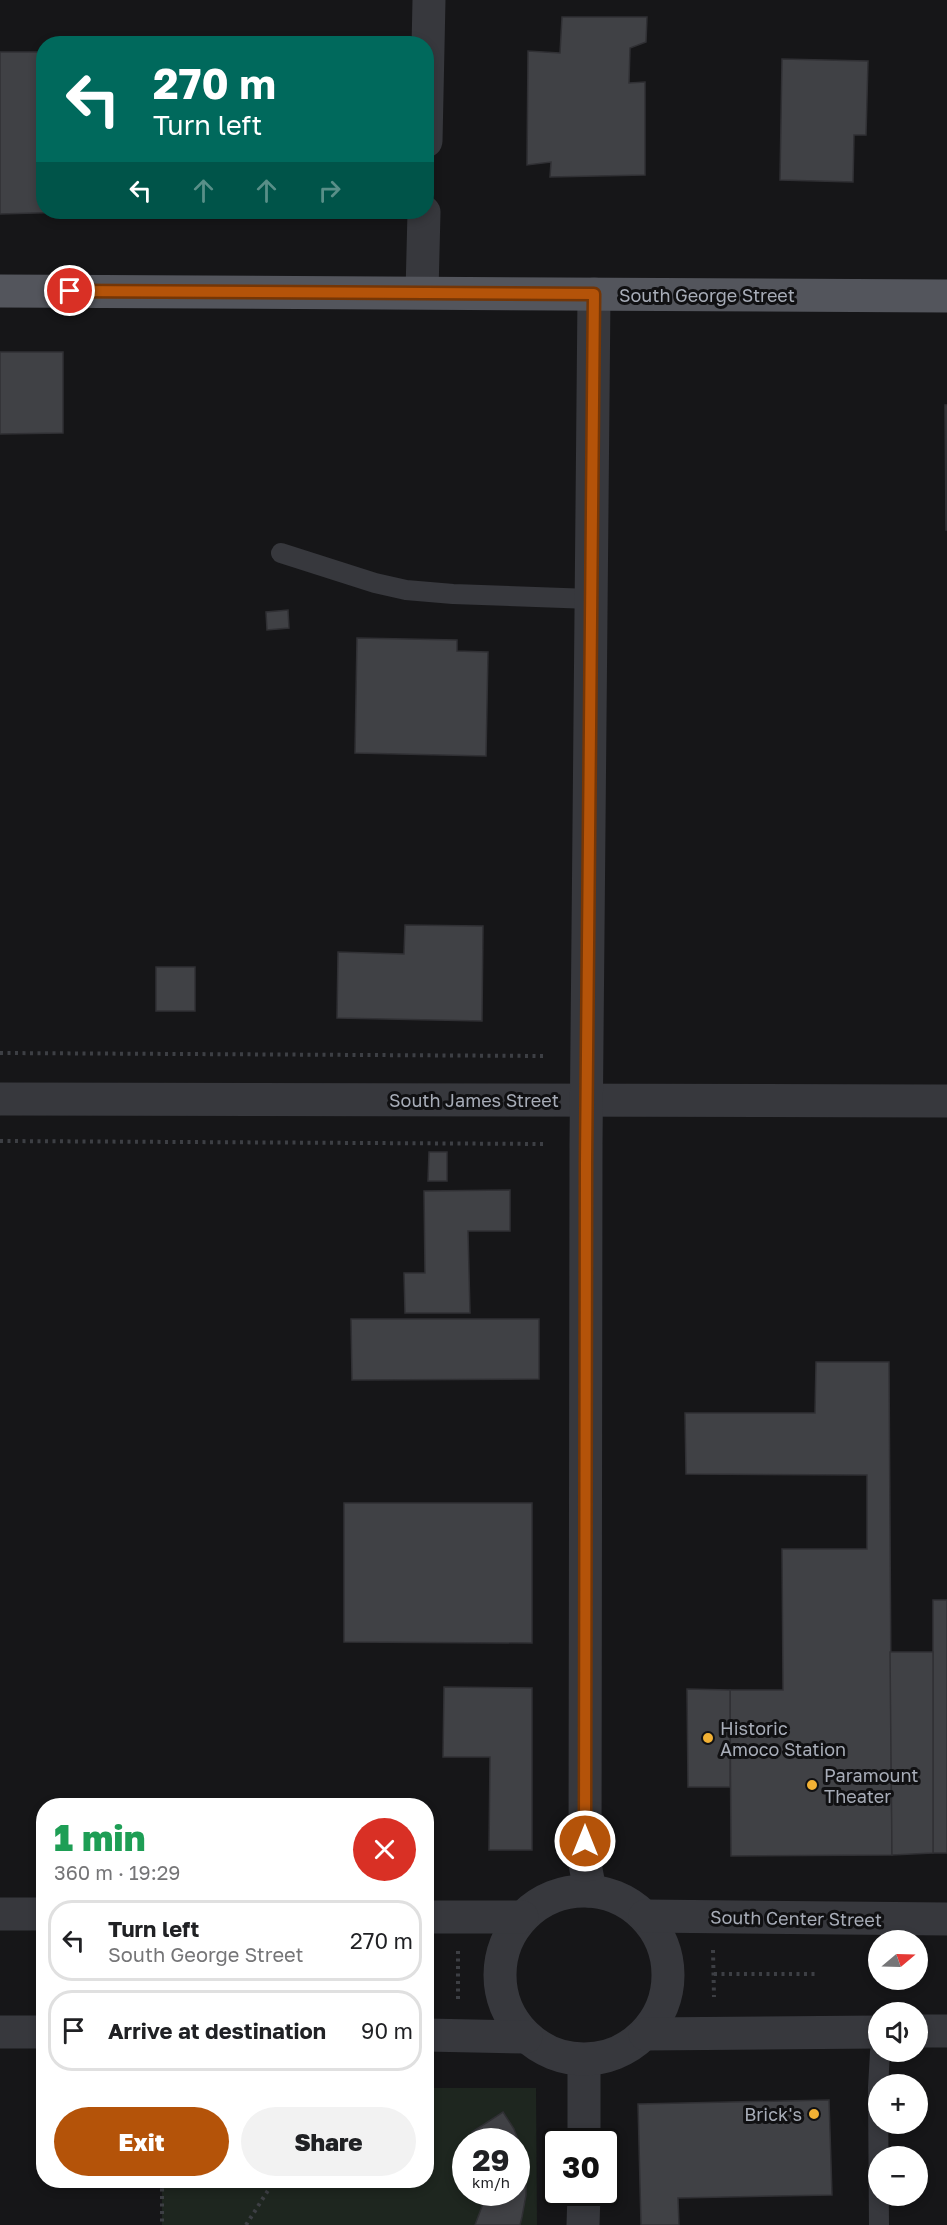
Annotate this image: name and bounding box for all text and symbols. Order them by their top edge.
text: 270 m [153,58,276,108]
icon: left [54,60,132,138]
text: Turn left [153,109,262,141]
icon: left [124,174,157,207]
icon: ahead [187,174,220,207]
icon: ahead [250,174,283,207]
icon: right [313,174,346,207]
pin [44,265,95,316]
icon: arrive [53,274,86,307]
street label: South George Street [619,284,795,306]
street label: South James Street [389,1089,559,1111]
place label: Historic Amoco Station [720,1717,846,1760]
marker: Historic Amoco Station [701,1731,715,1745]
place label: Paramount Theater [824,1764,919,1807]
marker: Paramount Theater [805,1778,819,1792]
position arrow [553,1809,617,1873]
text: 1 min [54,1816,145,1859]
button: close [353,1818,416,1881]
text: 360 m · 19:29 [54,1860,180,1884]
street label: South Center Street [710,1906,882,1930]
text: Turn left [108,1915,199,1942]
icon: left [57,1924,90,1957]
text: 270 m [350,1927,413,1954]
north arrow [868,1930,928,1990]
map controls [868,1930,928,2206]
text: South George Street [108,1942,304,1966]
button: sound [868,2002,928,2062]
icon: arrive [57,2014,90,2047]
text: Arrive at destination [108,2017,326,2044]
text: 90 m [361,2017,413,2044]
button: + [868,2074,928,2134]
place label: Brick's [744,2103,802,2125]
button: Exit [54,2107,229,2176]
button: Share [241,2107,416,2176]
marker: Brick's [807,2107,821,2121]
speed limit sign: 30 [542,2128,620,2206]
text: 29 [472,2142,510,2178]
button: − [868,2146,928,2206]
text: km/h [472,2173,510,2191]

